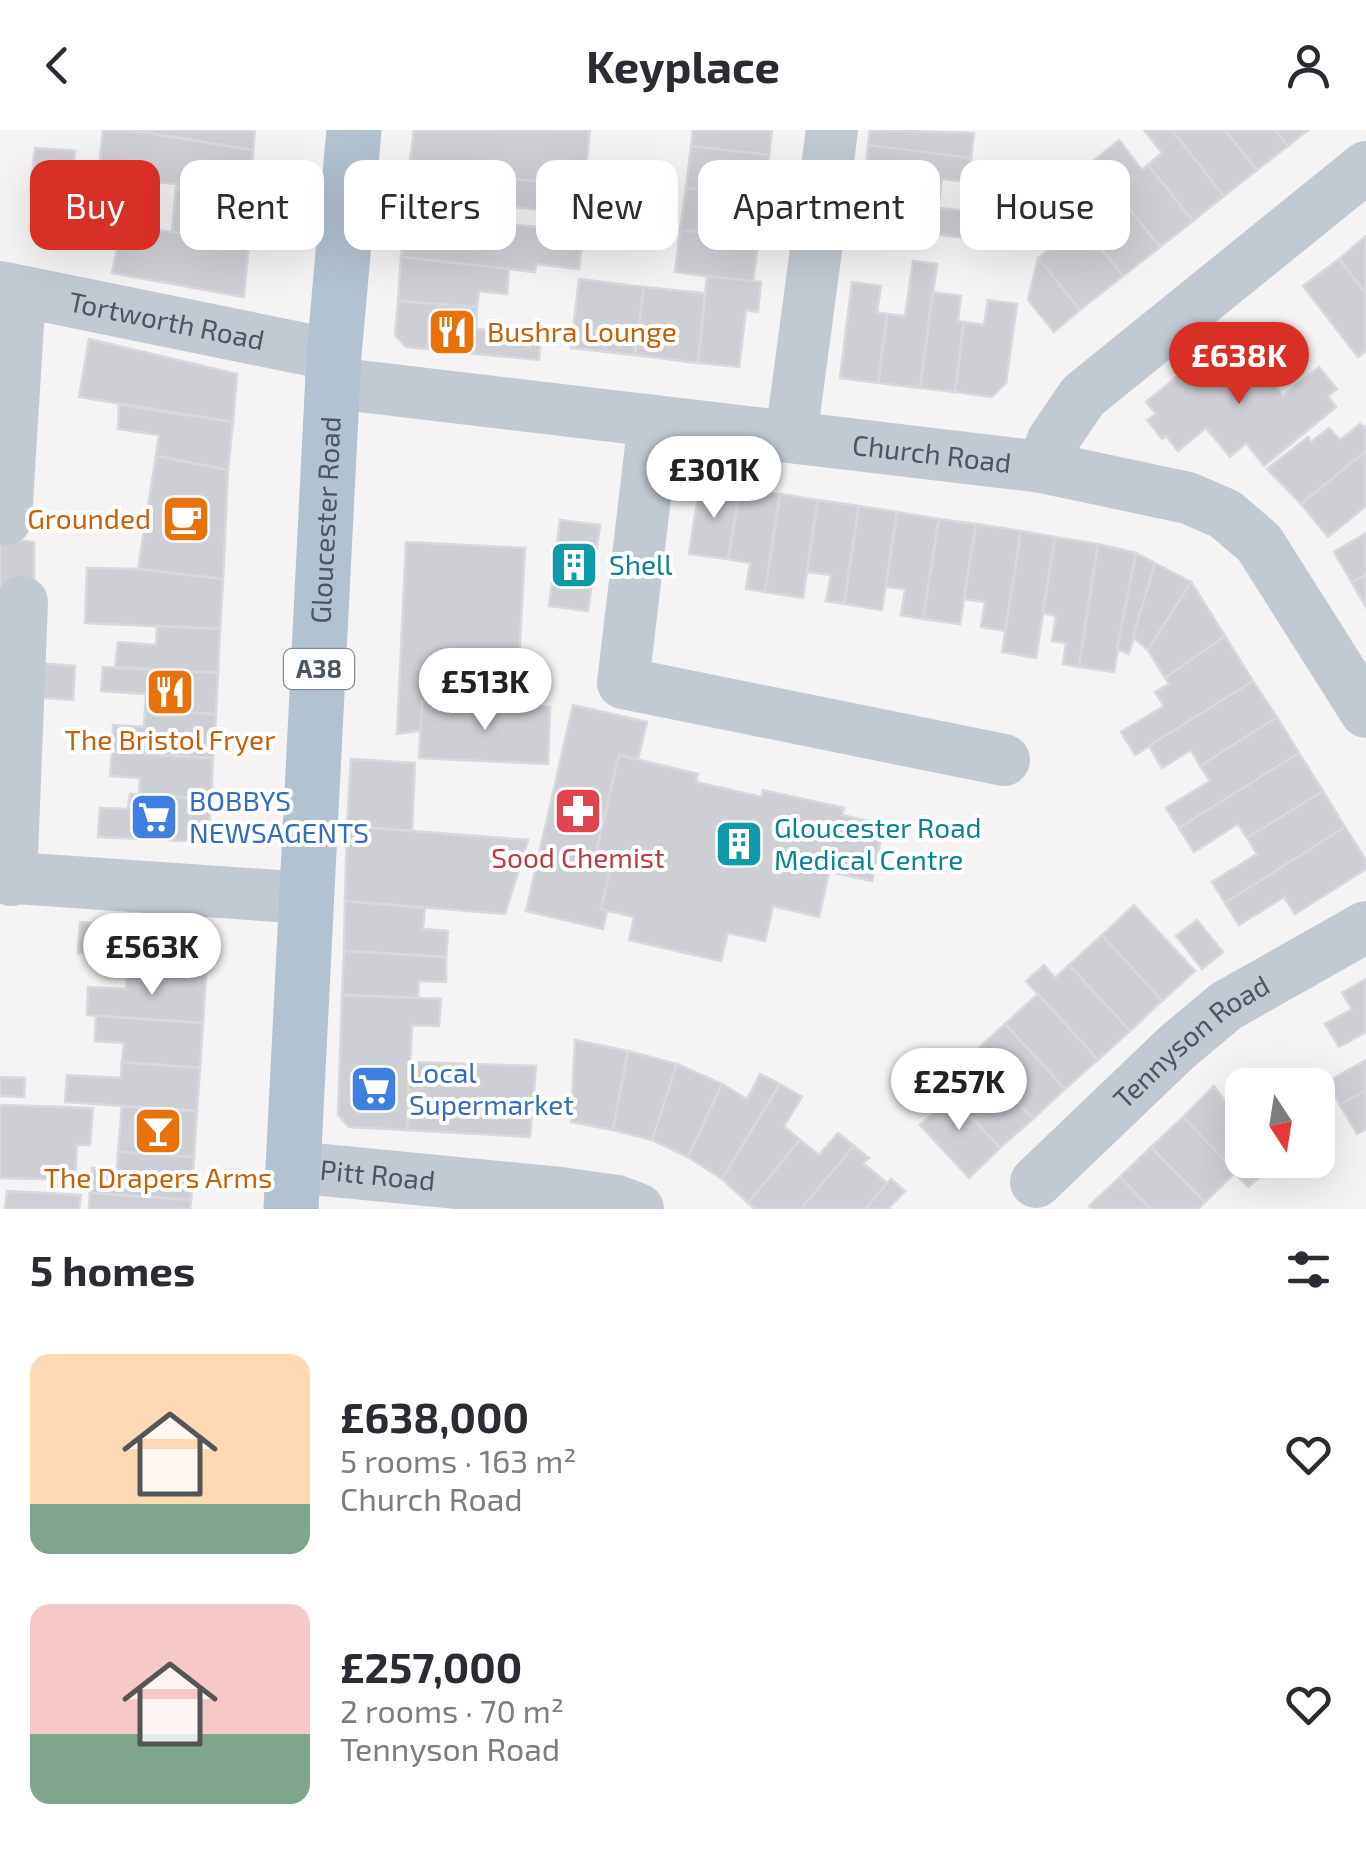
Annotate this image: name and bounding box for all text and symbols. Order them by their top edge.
icon: back [30,38,85,93]
text: Keyplace [586,38,780,92]
icon: person [1281,38,1336,93]
chip: Buy [30,160,160,250]
chip: Rent [180,160,324,250]
chip: Filters [344,160,516,250]
chip: New [536,160,678,250]
chip: Apartment [698,160,940,250]
chip: House [960,160,1130,250]
street label: Tortworth Road [66,283,268,356]
restaurant icon: Bushra Lounge [426,306,478,358]
place label: Bushra Lounge [487,314,677,348]
pin: £638K [1169,322,1309,407]
text: £638K [1191,335,1287,373]
street label: Gloucester Road [302,415,347,624]
street label: Church Road [851,427,1013,479]
pin: £301K [644,436,784,521]
text: £301K [668,449,760,487]
cafe icon: Grounded [160,493,212,545]
place label: Grounded [27,501,151,535]
building icon: Shell [548,539,600,591]
place label: Shell [609,547,673,581]
pin: £513K [415,648,555,733]
road number: A38 [284,649,354,689]
text: £513K [441,661,529,699]
restaurant icon: The Bristol Fryer [144,666,196,718]
place label: The Bristol Fryer [65,722,275,756]
place label: BOBBYS NEWSAGENTS [189,783,369,849]
pharmacy icon: Sood Chemist [552,785,604,837]
supermarket icon: BOBBYS NEWSAGENTS [128,791,180,843]
place label: Gloucester Road Medical Centre [774,810,982,876]
building icon: Gloucester Road Medical Centre [713,818,765,870]
place label: Sood Chemist [491,840,665,874]
pin: £563K [82,913,222,998]
text: £563K [105,926,199,964]
street label: Tennyson Road [1106,967,1275,1115]
pin: £257K [889,1048,1029,1133]
place label: Local Supermarket [409,1055,574,1121]
text: £257K [913,1061,1005,1099]
supermarket icon: Local Supermarket [348,1063,400,1115]
north arrow [1225,1068,1335,1178]
map controls [1225,1068,1335,1178]
bar icon: The Drapers Arms [132,1105,184,1157]
street label: Pitt Road [319,1152,437,1197]
place label: The Drapers Arms [44,1160,272,1194]
icon: filters [1281,1242,1336,1297]
text: 5 homes [30,1244,195,1294]
text: £638,000 [340,1391,529,1441]
icon: home [110,1394,230,1514]
icon: heart [1281,1427,1336,1482]
text: 5 rooms · 163 m² [340,1441,576,1479]
text: Church Road [340,1479,523,1517]
text: £257,000 [340,1641,522,1691]
icon: home [110,1644,230,1764]
icon: heart [1281,1677,1336,1732]
text: 2 rooms · 70 m² [340,1691,564,1729]
text: Tennyson Road [340,1729,560,1767]

